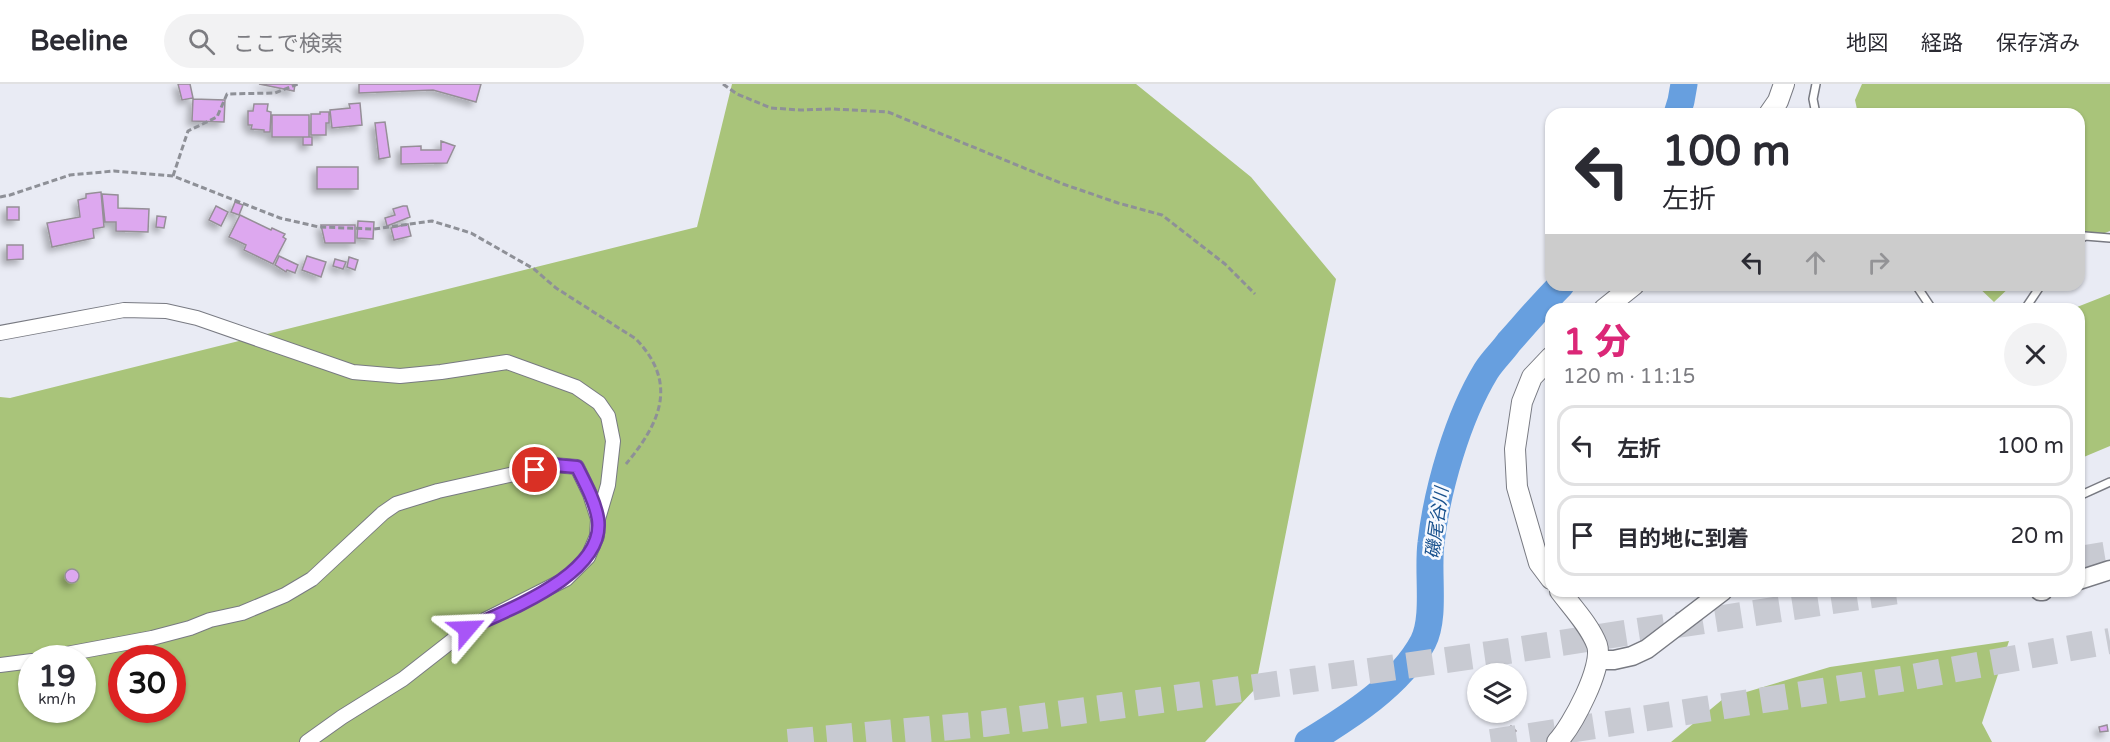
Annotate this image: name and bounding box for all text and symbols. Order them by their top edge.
search box [164,14,584,68]
text: Beeline [30,24,128,58]
icon: search [185,25,218,58]
text: ここで検索 [233,31,343,57]
text: 地図 [1846,31,1888,56]
text: 経路 [1921,31,1963,56]
text: 保存済み [1996,31,2080,56]
text: 100 m [1662,126,1791,177]
icon: left [1563,132,1641,210]
text: 左折 [1662,183,1716,216]
icon: left [1736,246,1769,279]
icon: ahead [1799,246,1832,279]
icon: right [1862,246,1895,279]
text: 1 分 [1563,321,1631,364]
button: close [2004,323,2067,386]
text: 120 m · 11:15 [1563,365,1695,389]
icon: left [1566,429,1599,462]
text: 100 m [1997,433,2064,459]
text: 左折 [1617,436,1661,462]
pin [509,444,560,495]
icon: arrive [518,453,551,486]
water label: 磯尾谷川 [1421,484,1453,560]
icon: arrive [1566,519,1599,552]
text: 20 m [2010,523,2064,549]
text: 目的地に到着 [1617,526,1749,552]
position arrow [435,597,499,661]
speed limit sign: 30 [108,645,186,723]
text: 19 [38,658,76,695]
map controls [1467,663,1527,723]
button: layers [1467,663,1527,723]
text: km/h [38,690,76,708]

